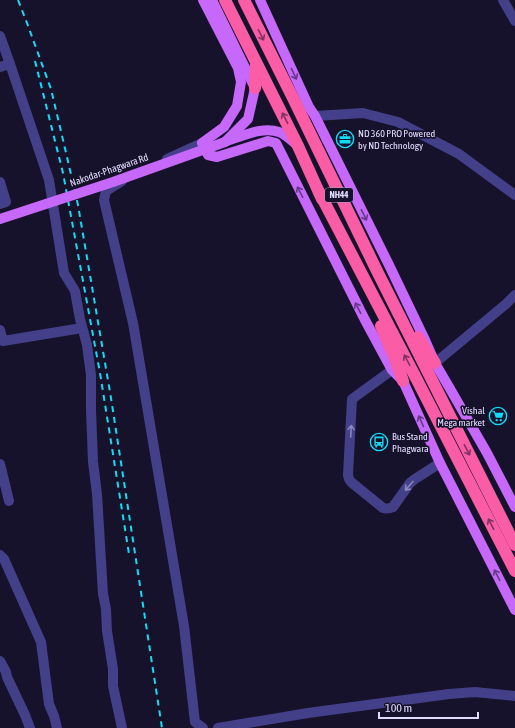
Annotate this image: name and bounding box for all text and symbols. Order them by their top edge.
one-way arrow [258,29,266,41]
one-way arrow [290,67,298,79]
one-way arrow [281,113,288,125]
place label: ND 360 PRO Powered by ND Technology [358,128,436,151]
office icon: ND 360 PRO Powered by ND Technology [335,129,355,149]
street label: Nakodar-Phagwara Rd [68,151,150,189]
one-way arrow [296,186,303,198]
road number: NH44 [325,188,353,202]
one-way arrow [361,209,368,221]
one-way arrow [354,302,362,314]
one-way arrow [403,354,410,366]
place label: Vishal Mega market [437,405,485,428]
supermarket icon: Vishal Mega market [488,406,508,426]
one-way arrow [417,416,424,428]
one-way arrow [347,425,354,438]
place label: Bus Stand Phagwara [392,431,429,454]
bus stop icon: Bus Stand Phagwara [369,432,389,452]
one-way arrow [464,443,471,455]
one-way arrow [404,481,413,491]
one-way arrow [487,518,494,530]
one-way arrow [493,570,500,582]
scale bar [379,694,478,720]
text: 100 m [385,701,412,715]

